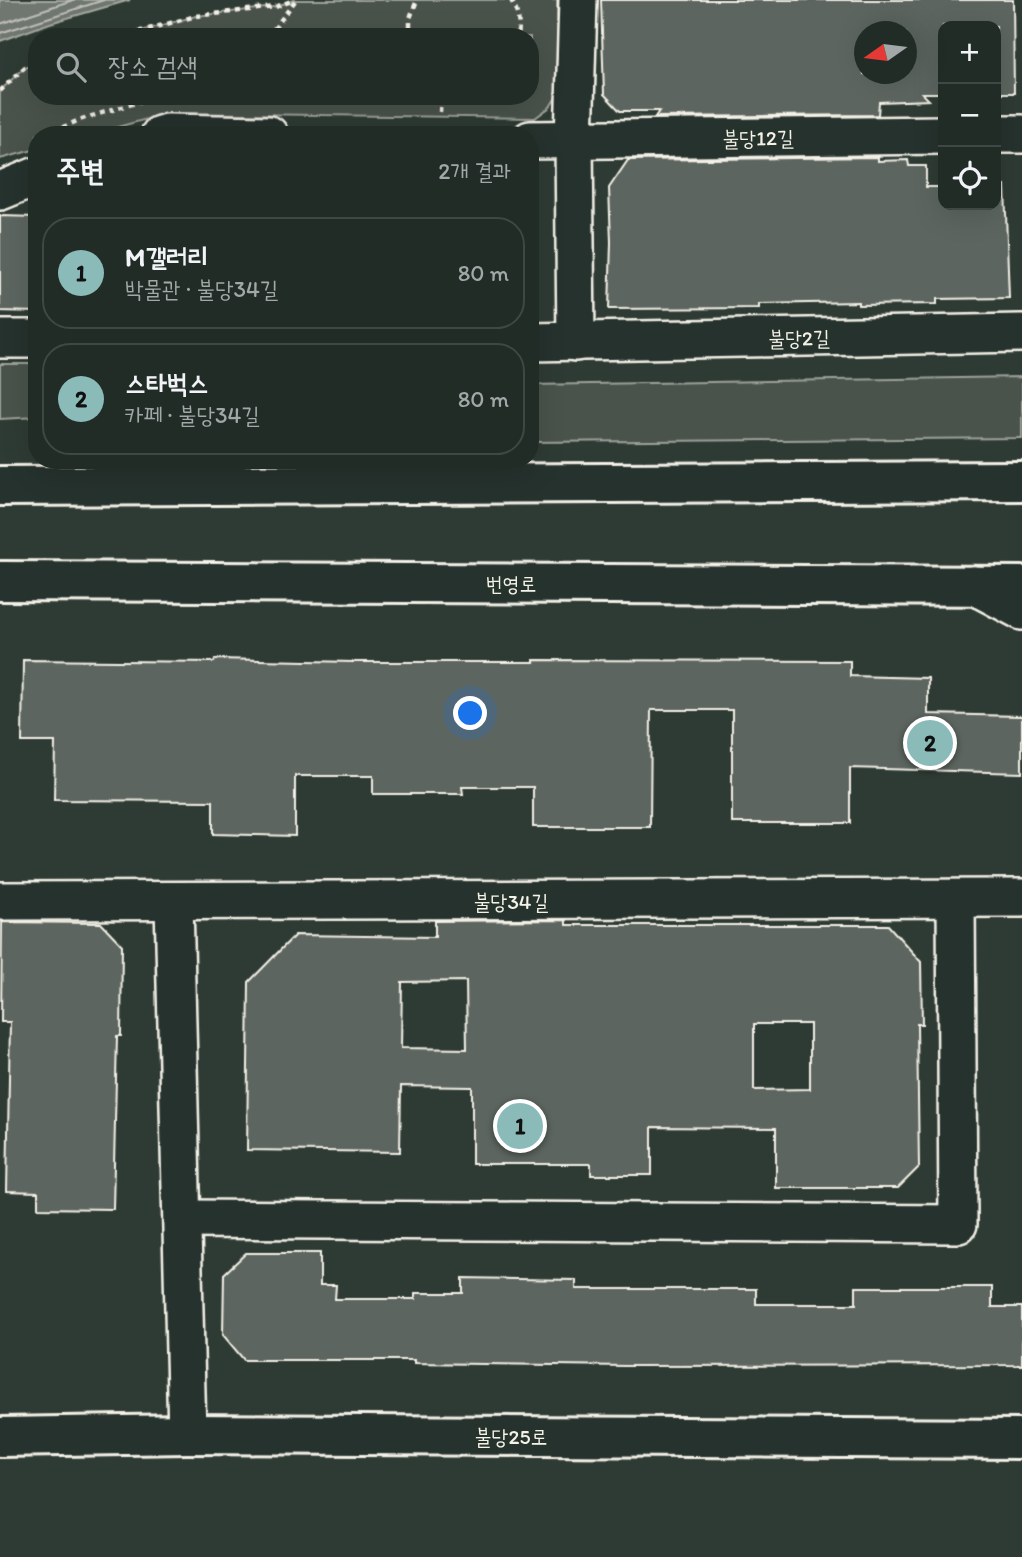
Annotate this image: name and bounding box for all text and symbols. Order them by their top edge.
north arrow [854,21,917,84]
map controls [938,21,1001,210]
button: + [938,21,1001,84]
search box [28,28,539,105]
icon: search [52,48,90,86]
text: 장소 검색 [108,50,198,82]
button: − [938,84,1001,147]
street label: 불당12길 [722,125,794,151]
button: locate [938,147,1001,210]
text: 주변 [56,152,104,189]
text: 2개 결과 [438,157,511,185]
text: M갤러리 [125,241,208,273]
text: 1 [76,259,86,287]
text: 80 m [458,259,509,287]
text: 박물관 · 불당34길 [125,275,278,303]
street label: 불당2길 [768,325,830,351]
text: 스타벅스 [125,367,209,399]
text: 2 [75,385,87,413]
text: 80 m [458,385,509,413]
text: 카페 · 불당34길 [125,401,260,429]
street label: 번영로 [486,571,536,596]
your location [453,696,487,730]
pin: 2 [907,717,953,769]
street label: 불당34길 [474,889,548,914]
pin: 1 [497,1100,543,1152]
street label: 불당25로 [475,1424,547,1449]

